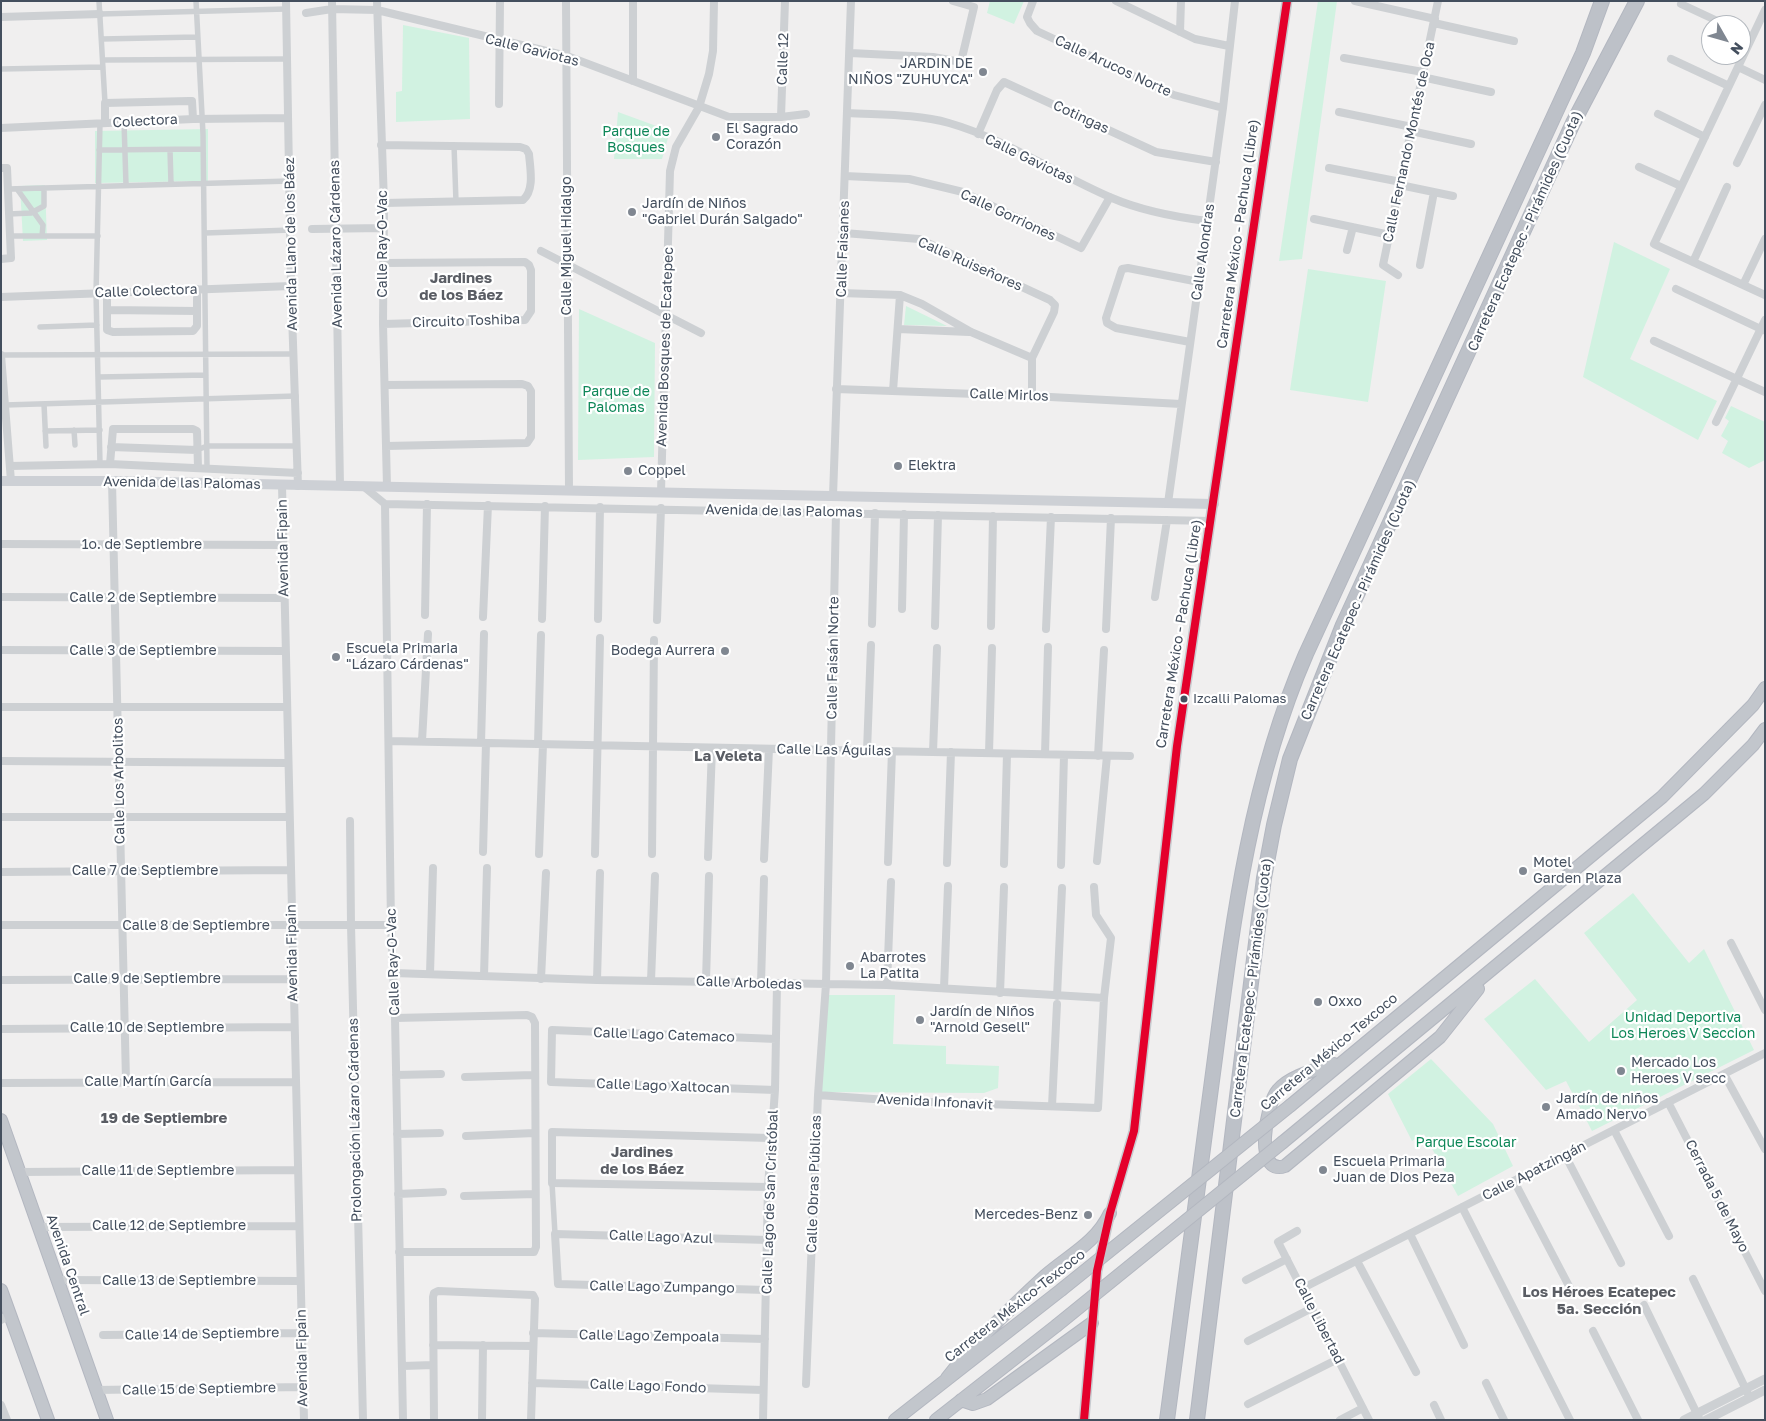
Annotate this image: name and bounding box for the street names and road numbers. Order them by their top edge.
street label: Calle Gaviotas [483,30,581,70]
street label: Calle 12 [774,32,792,86]
street label: Calle Arucos Norte [1052,32,1174,100]
street label: Calle Fernando Montés de Oca [1379,40,1439,244]
street label: Cotingas [1050,97,1112,137]
street label: Carretera Ecatepec - Pirámides (Cuota) [1464,108,1586,354]
street label: Colectora [112,111,178,131]
street label: Carretera México - Pachuca (Libre) [1214,118,1262,350]
street label: Calle Gaviotas [982,130,1076,188]
street label: Avenida Llano de los Báez [281,157,301,331]
street label: Avenida Lázaro Cárdenas [326,160,346,328]
street label: Calle Miguel Hidalgo [559,176,575,316]
street label: Calle Gorriones [958,186,1058,244]
street label: Calle Ray-O-Vac [375,190,391,298]
street label: Calle Faisanes [833,200,853,298]
street label: Calle Alondras [1188,203,1218,301]
street label: Calle Ruiseñores [915,233,1025,295]
street label: Avenida Bosques de Ecatepec [653,247,677,447]
street label: Calle Colectora [94,281,198,301]
street label: Circuito Toshiba [412,311,520,331]
street label: Calle Mirlos [969,385,1049,405]
street label: Avenida de las Palomas [103,473,261,493]
street label: Carretera Ecatepec - Pirámides (Cuota) [1297,477,1419,723]
street label: Avenida Fipain [274,499,292,597]
street label: Avenida de las Palomas [705,501,863,521]
street label: Carretera México - Pachuca (Libre) [1153,518,1205,750]
street label: 1o. de Septiembre [82,537,202,553]
street label: Calle 2 de Septiembre [69,590,217,606]
street label: Calle Faisán Norte [824,596,842,720]
street label: Calle 3 de Septiembre [69,643,217,659]
street label: Calle Los Arbolitos [109,718,129,844]
street label: Calle Las Águilas [777,741,891,759]
street label: Carretera Ecatepec - Pirámides (Cuota) [1227,857,1275,1119]
street label: Calle 7 de Septiembre [72,863,218,879]
street label: Avenida Fipain [283,904,301,1002]
street label: Calle Ray-O-Vac [383,908,403,1016]
street label: Calle 8 de Septiembre [122,918,270,934]
street label: Calle 9 de Septiembre [73,971,221,987]
street label: Calle Arboledas [696,973,802,993]
street label: Carretera México-Texcoco [1257,990,1401,1114]
street label: Prolongación Lázaro Cárdenas [345,1018,365,1222]
street label: Calle 10 de Septiembre [70,1020,224,1036]
street label: Calle Lago Catemaco [593,1024,735,1046]
street label: Calle Martín García [84,1074,212,1090]
street label: Calle Lago Xaltocan [596,1075,730,1097]
street label: Avenida Infonavit [876,1091,994,1113]
street label: Calle Lago de San Cristóbal [758,1109,782,1295]
street label: Calle Obras Públicas [803,1115,825,1253]
street label: Cerrada 5 de Mayo [1681,1137,1753,1255]
street label: Calle Apatzingán [1479,1138,1589,1204]
street label: Calle 11 de Septiembre [82,1163,234,1179]
street label: Avenida Central [43,1212,93,1318]
street label: Calle 12 de Septiembre [92,1218,246,1234]
street label: Calle Lago Azul [609,1227,713,1247]
street label: Carretera México-Texcoco [941,1246,1089,1366]
street label: Calle 13 de Septiembre [102,1273,256,1289]
street label: Calle Libertad [1290,1275,1348,1367]
street label: Calle Lago Zumpango [589,1277,735,1297]
street label: Avenida Fipain [293,1309,311,1407]
street label: Calle 14 de Septiembre [125,1324,279,1344]
street label: Calle Lago Zempoala [579,1326,719,1346]
street label: Calle Lago Fondo [589,1376,707,1396]
street label: Calle 15 de Septiembre [122,1379,276,1399]

